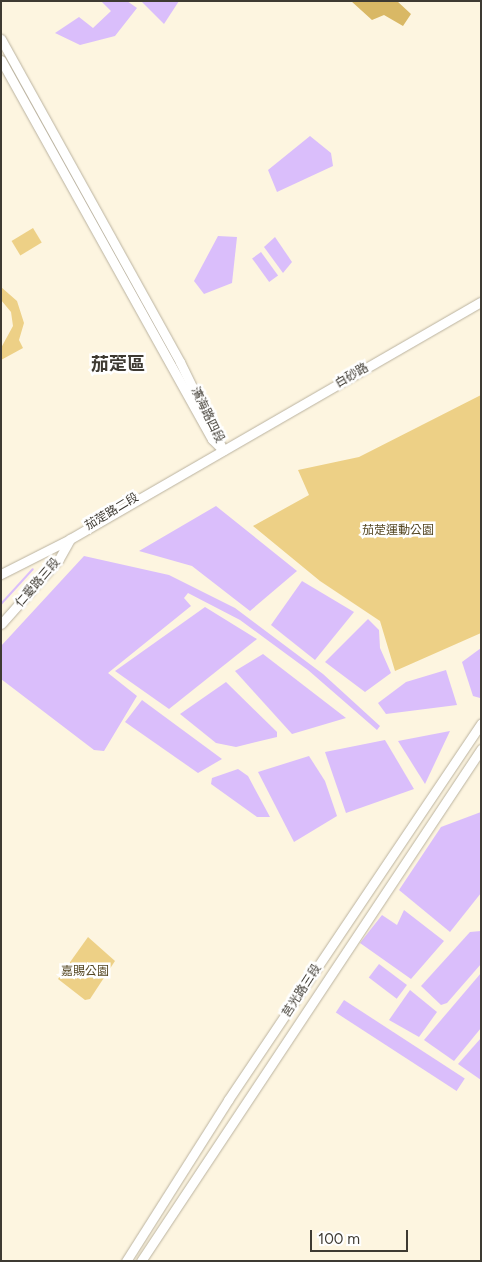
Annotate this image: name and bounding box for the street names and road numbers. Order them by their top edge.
street label: 白砂路 [333,361,371,391]
street label: 濱海路四段 [187,385,227,445]
street label: 茄萣路二段 [83,490,141,534]
street label: 仁愛路三段 [13,556,63,610]
street label: 莒光路三段 [280,962,324,1020]

